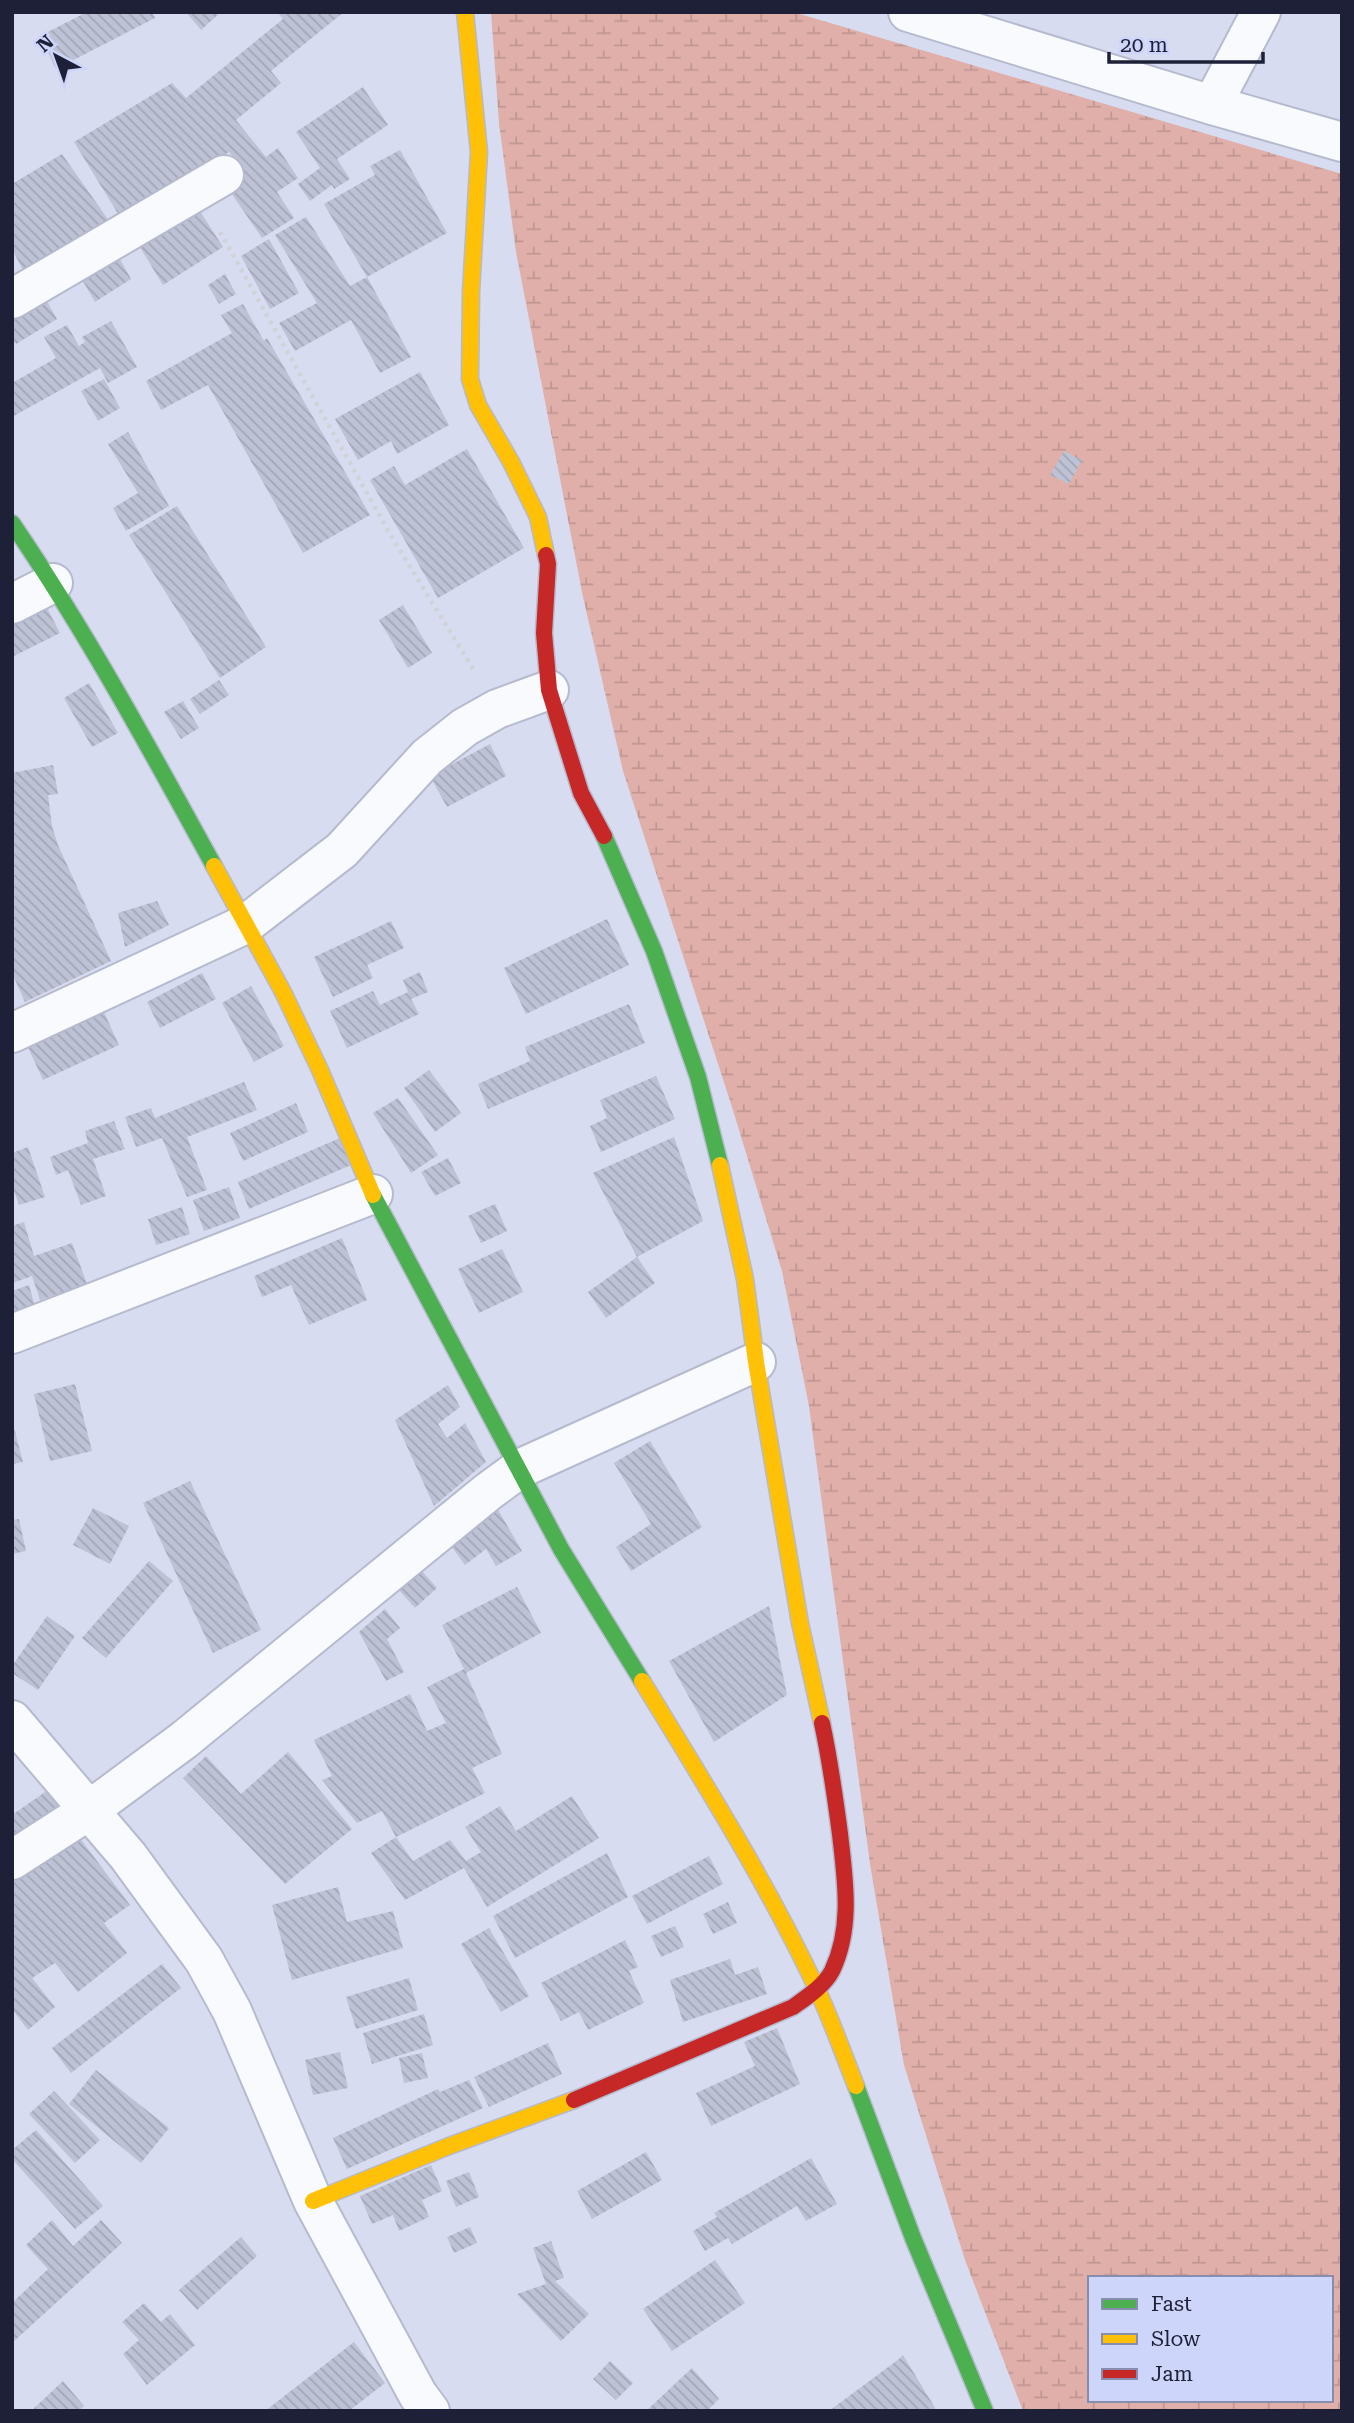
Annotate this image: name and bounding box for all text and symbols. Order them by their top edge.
north arrow [21,21,91,91]
scale bar [1109,21,1263,65]
text: N [32,30,59,57]
text: 20 m [1120,33,1168,57]
legend [1088,2276,1333,2402]
text: Fast [1151,2292,1192,2316]
text: Slow [1151,2327,1201,2351]
text: Jam [1151,2362,1193,2386]

